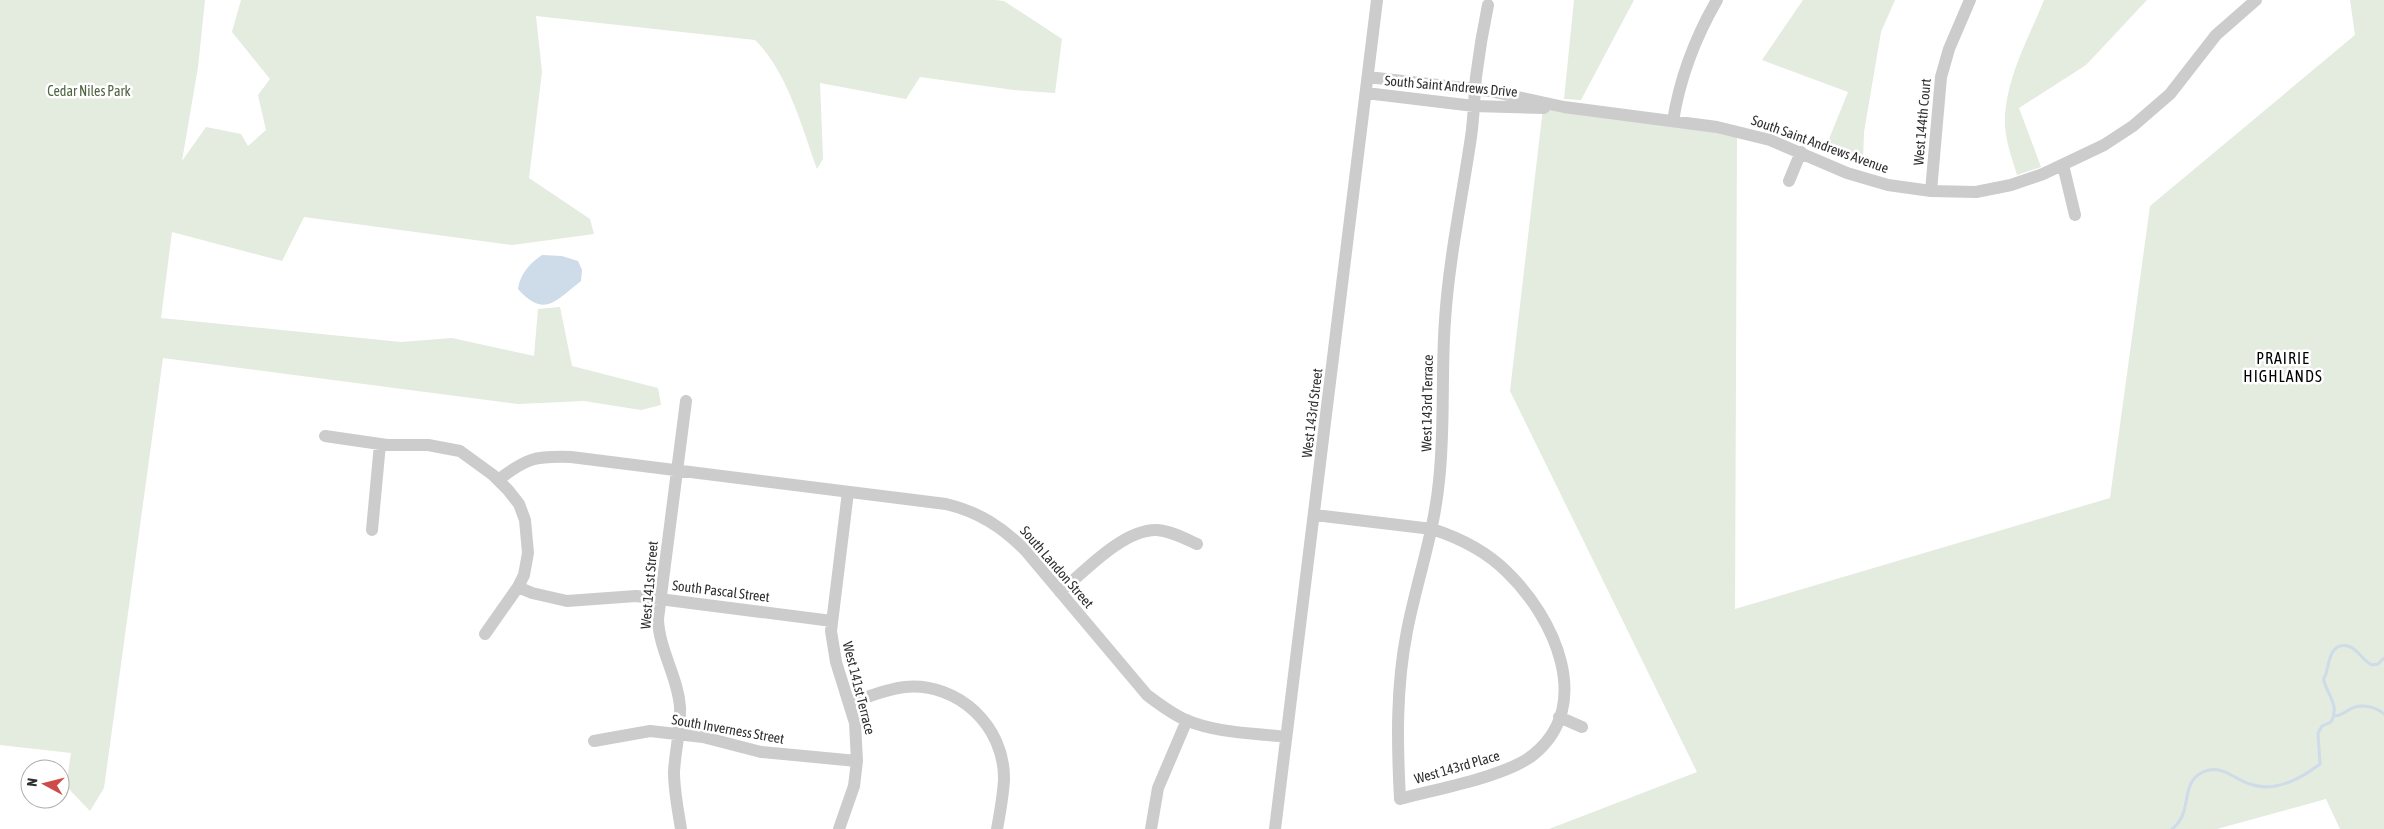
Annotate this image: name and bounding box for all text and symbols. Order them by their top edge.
street label: South Saint Andrews Drive [1384,72,1518,100]
street label: West 144th Court [1910,78,1934,166]
park label: Cedar Niles Park [47,83,131,99]
street label: South Saint Andrews Avenue [1749,112,1891,176]
district label: PRAIRIE HIGHLANDS [2243,349,2323,385]
street label: West 143rd Terrace [1418,354,1436,452]
street label: West 143rd Street [1299,367,1325,459]
street label: South Landon Street [1017,523,1097,611]
street label: West 141st Street [637,540,661,630]
street label: South Pascal Street [671,577,771,605]
street label: West 141st Terrace [840,640,878,736]
street label: South Inverness Street [670,711,786,747]
street label: West 143rd Place [1412,747,1502,787]
north arrow [20,759,70,809]
text: N [24,777,41,787]

